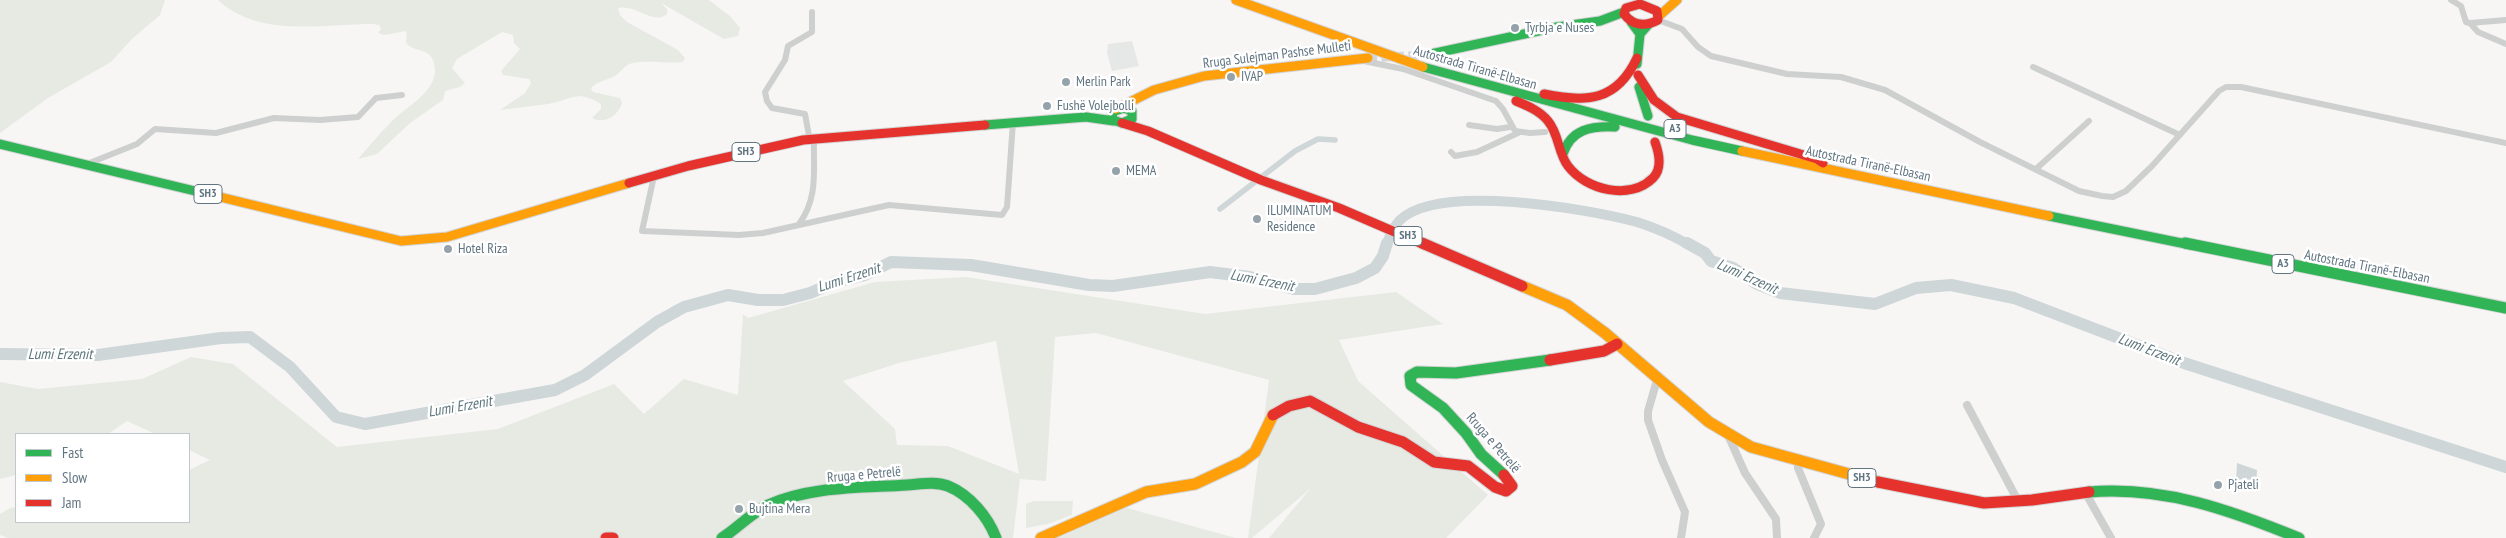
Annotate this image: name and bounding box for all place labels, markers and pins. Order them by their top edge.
place label: Tyrbja e Nuses [1525,20,1594,36]
marker: Tyrbja e Nuses [1509,22,1521,34]
place label: IVAP [1241,69,1263,85]
marker: IVAP [1225,71,1237,83]
place label: Merlin Park [1076,74,1131,90]
marker: Merlin Park [1060,76,1072,88]
place label: Fushë Volejbolli [1057,98,1134,114]
marker: Fushë Volejbolli [1041,100,1053,112]
place label: MEMA [1126,163,1156,179]
marker: MEMA [1110,165,1122,177]
place label: ILUMINATUM Residence [1267,203,1331,236]
marker: ILUMINATUM Residence [1251,213,1263,225]
place label: Hotel Riza [458,241,508,257]
marker: Hotel Riza [442,243,454,255]
place label: Pjateli [2228,477,2259,493]
marker: Pjateli [2212,479,2224,491]
place label: Bujtina Mera [749,501,810,517]
marker: Bujtina Mera [733,503,745,515]

